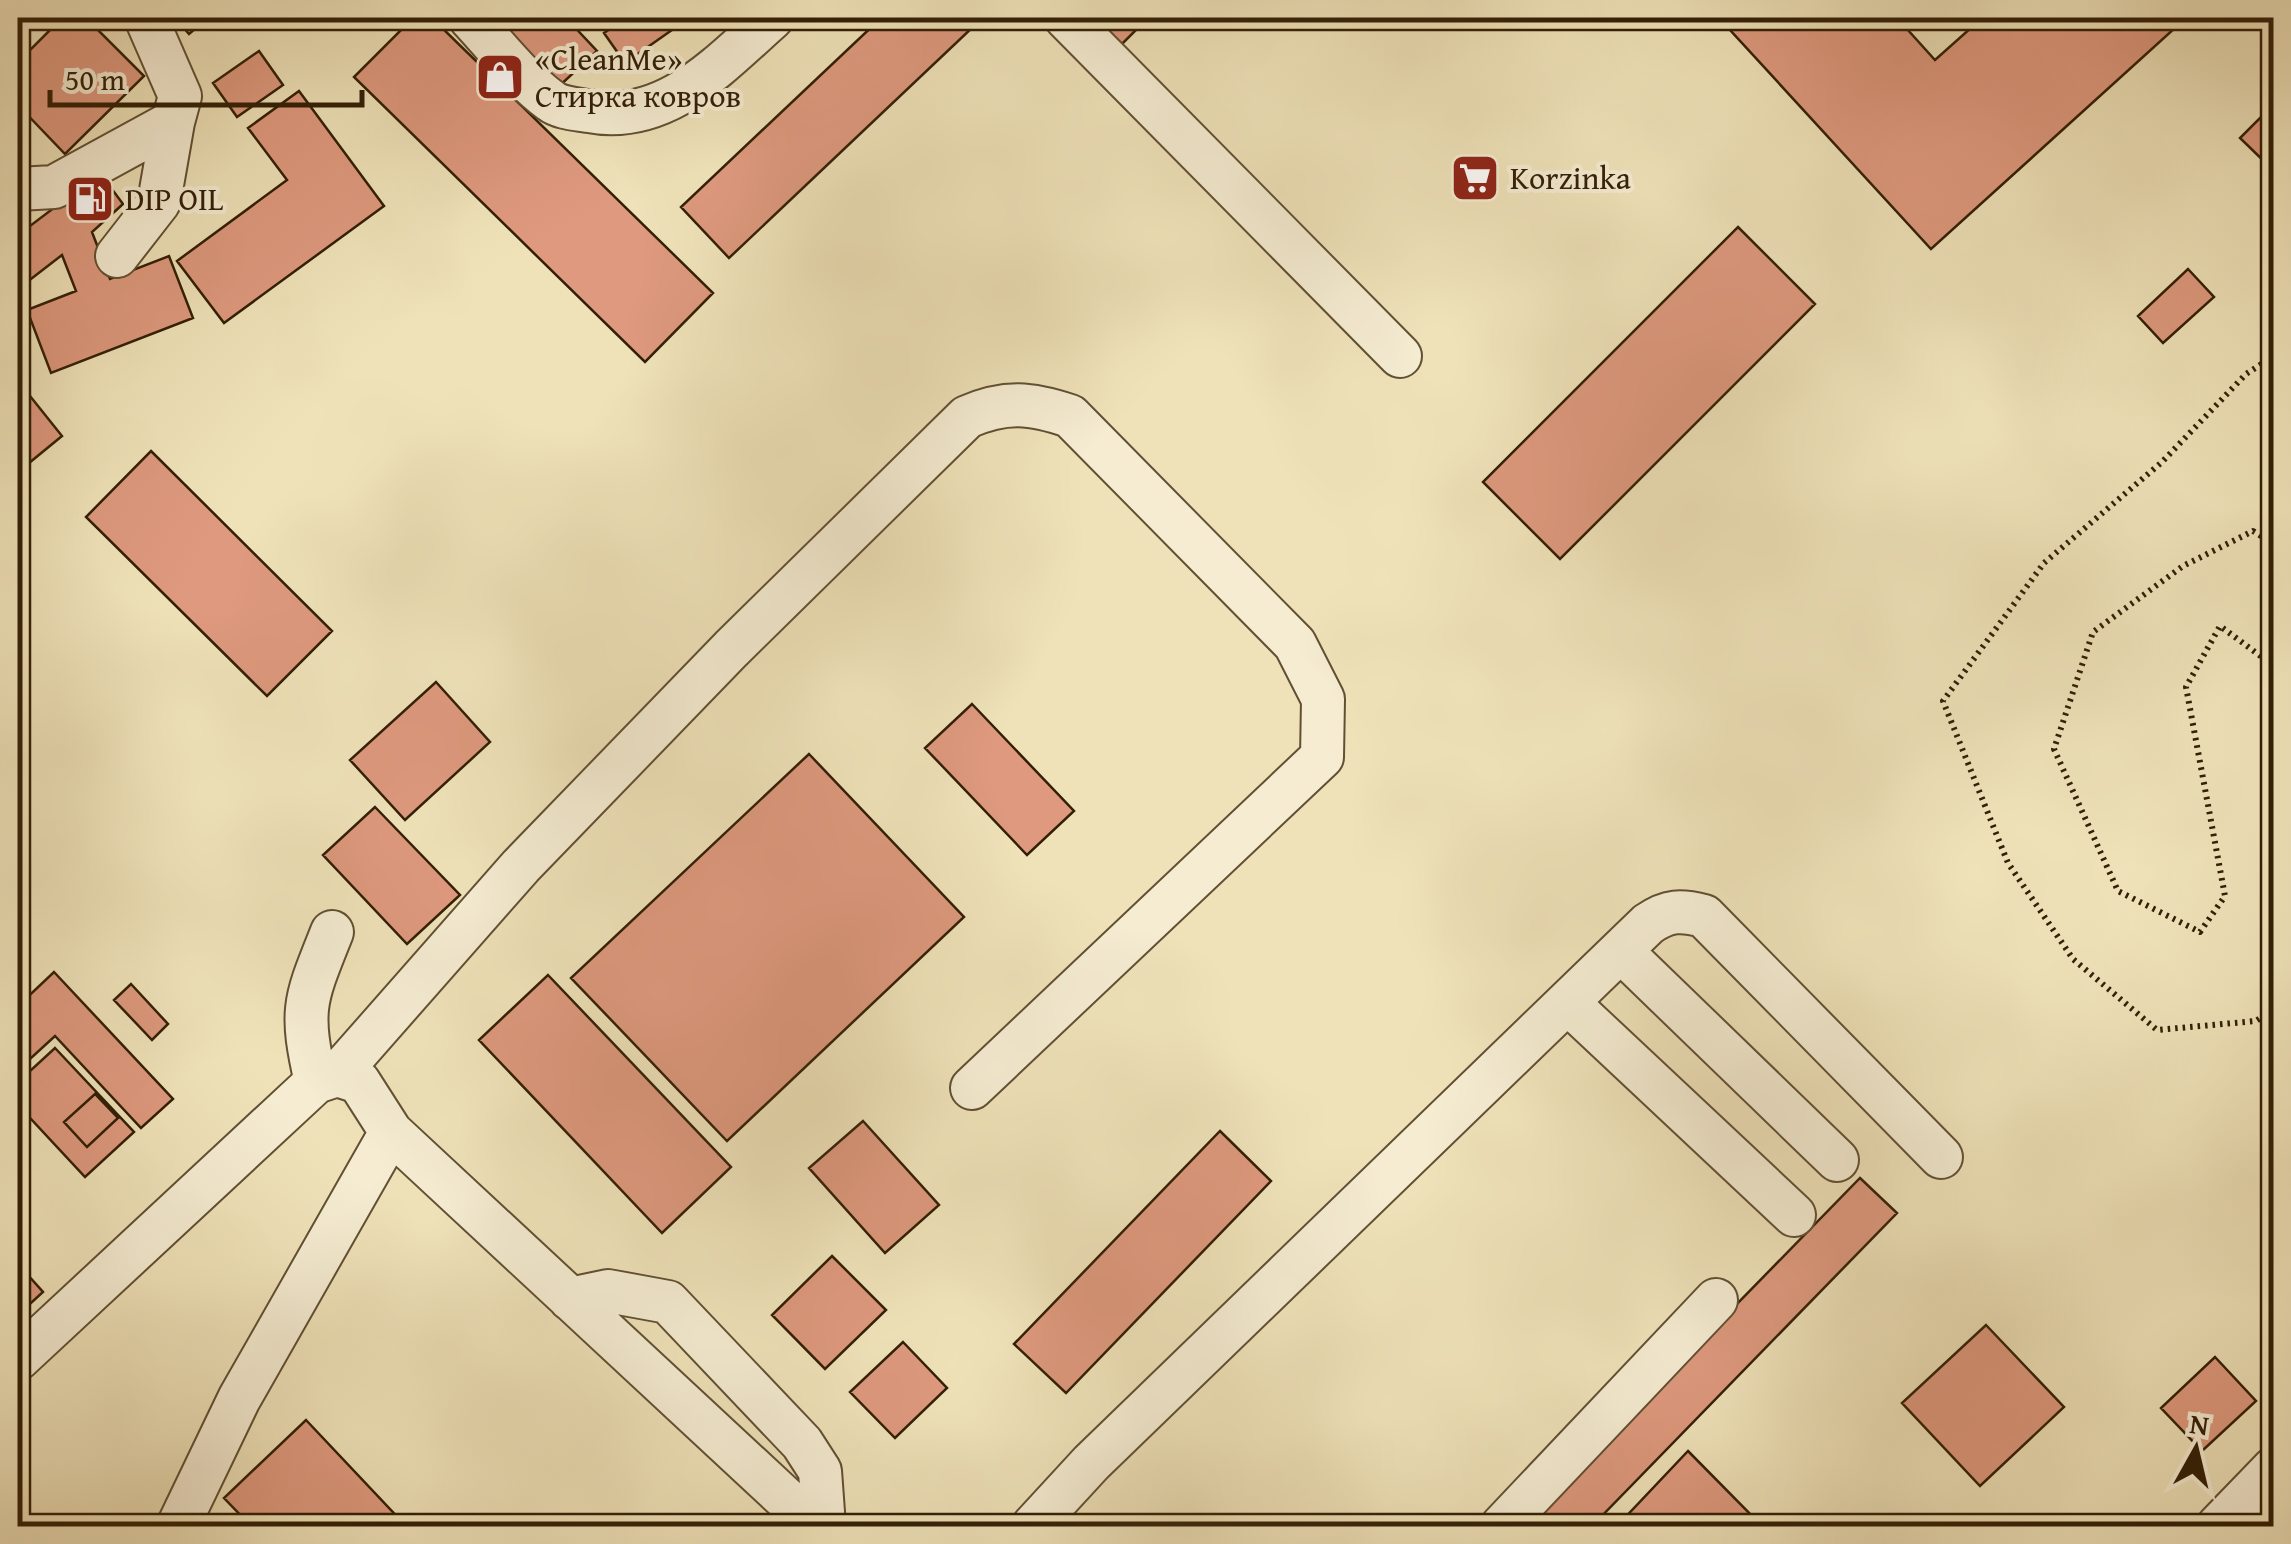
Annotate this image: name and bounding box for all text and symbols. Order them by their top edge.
place label: «CleanMe» Стирка ковров [535,35,741,119]
scale bar [50,45,362,107]
shop icon: «CleanMe» Стирка ковров [474,51,526,103]
text: 50 m [65,57,125,101]
supermarket icon: Korzinka [1449,152,1501,204]
place label: Korzinka [1510,154,1631,201]
fuel station icon: DIP OIL [64,173,116,225]
place label: DIP OIL [125,175,224,222]
north arrow [2146,1399,2246,1499]
text: N [2187,1402,2212,1445]

